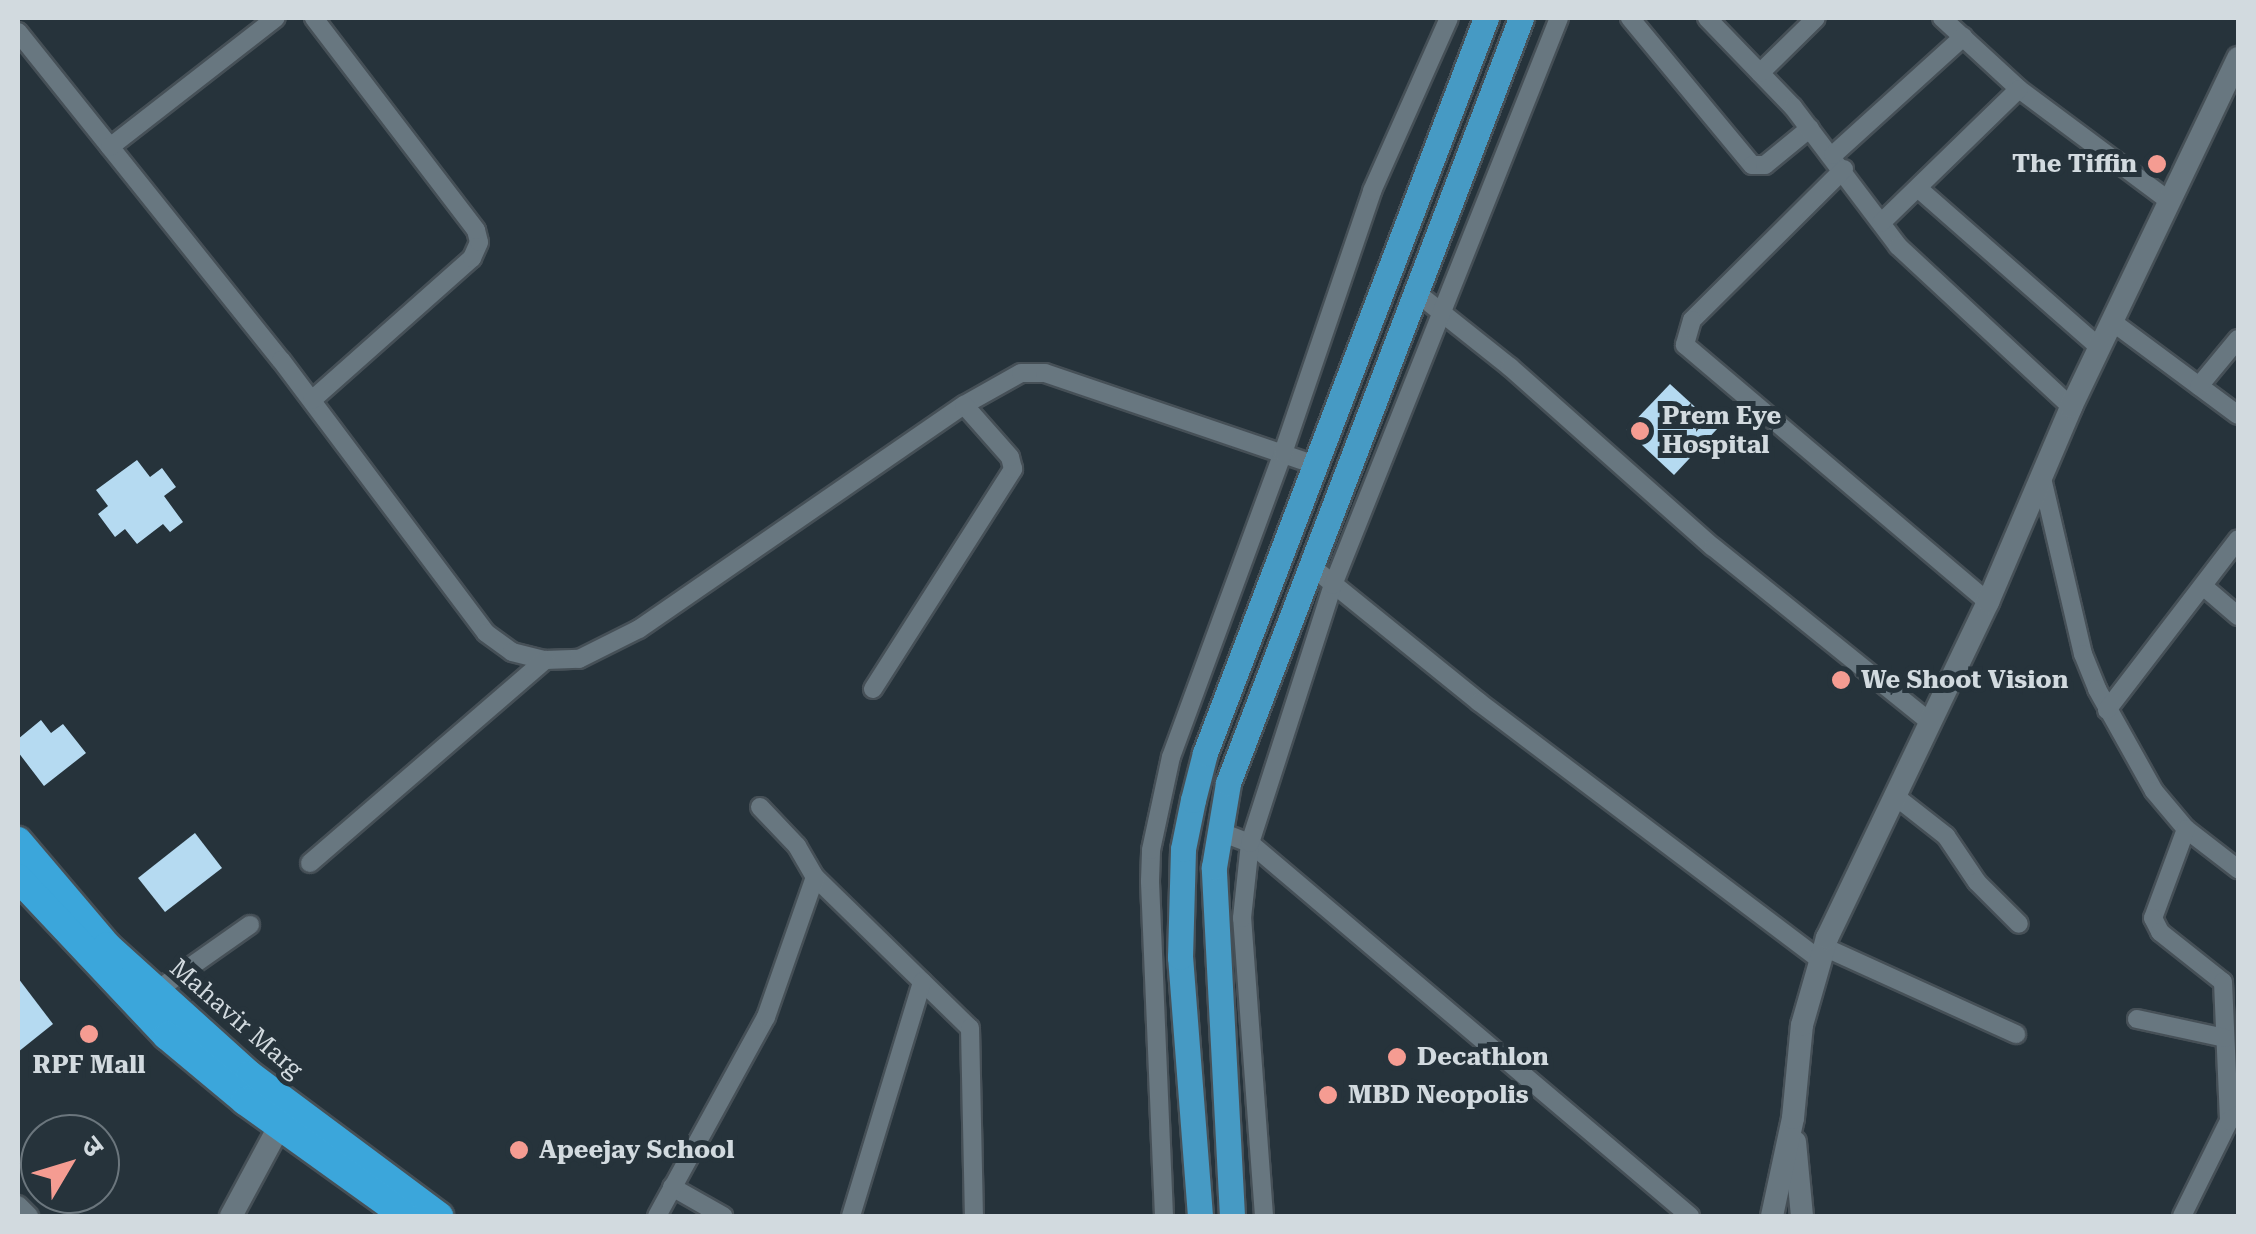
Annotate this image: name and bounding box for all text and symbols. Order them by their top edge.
place label: The Tiffin [2012,149,2137,179]
marker: The Tiffin [2146,153,2168,175]
place label: Prem Eye Hospital [1662,402,1781,461]
marker: Prem Eye Hospital [1627,418,1653,444]
place label: We Shoot Vision [1861,665,2068,695]
marker: We Shoot Vision [1830,669,1852,691]
street label: Mahavir Marg [163,953,309,1085]
marker: RPF Mall [78,1023,100,1045]
place label: Decathlon [1417,1042,1549,1072]
marker: Decathlon [1386,1046,1408,1068]
place label: RPF Mall [33,1050,145,1080]
place label: MBD Neopolis [1348,1080,1529,1110]
marker: MBD Neopolis [1317,1084,1339,1106]
north arrow [20,1114,120,1214]
text: उ [74,1130,111,1163]
place label: Apeejay School [539,1135,734,1165]
marker: Apeejay School [508,1139,530,1161]

